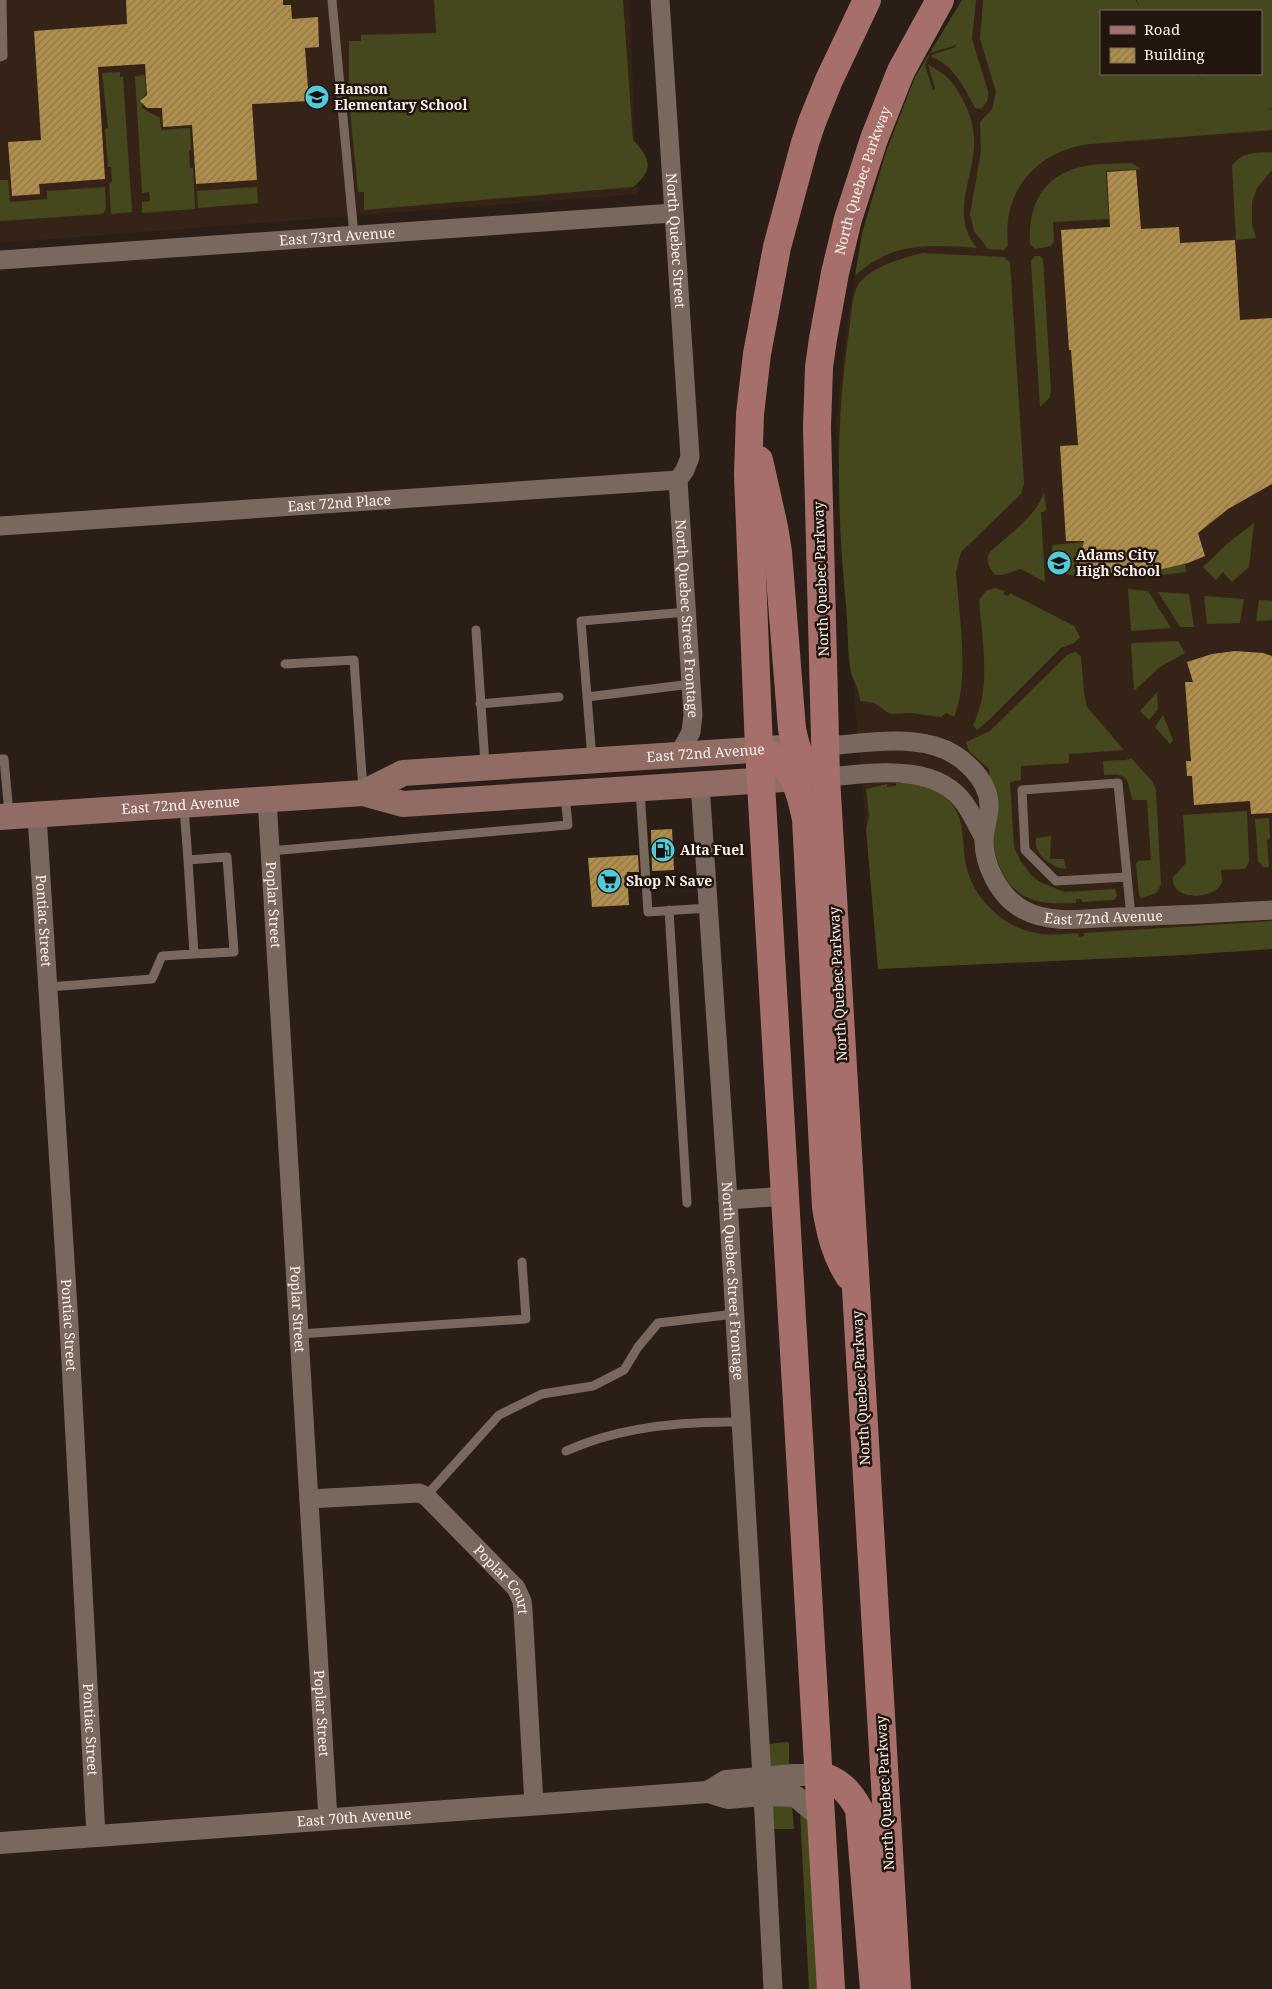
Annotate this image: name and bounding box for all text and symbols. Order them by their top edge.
legend [1100,10,1262,75]
text: Road [1144,19,1180,39]
text: Building [1144,44,1205,64]
place label: Hanson Elementary School [334,79,467,114]
school or university icon: Hanson Elementary School [304,84,330,110]
street label: North Quebec Parkway [830,103,895,257]
street label: North Quebec Street [662,172,690,309]
street label: East 73rd Avenue [279,222,396,249]
street label: East 72nd Place [287,490,391,515]
street label: North Quebec Parkway [808,501,833,657]
street label: North Quebec Street Frontage [672,519,703,719]
place label: Adams City High School [1076,545,1160,580]
school or university icon: Adams City High School [1046,550,1072,576]
street label: East 72nd Avenue [646,739,765,766]
street label: East 72nd Avenue [121,791,240,818]
fuel station icon: Alta Fuel [650,837,676,863]
place label: Alta Fuel [680,840,744,859]
street label: Poplar Street [262,861,286,949]
supermarket icon: Shop N Save [596,868,622,894]
place label: Shop N Save [626,871,712,890]
street label: Pontiac Street [32,874,57,968]
street label: North Quebec Parkway [824,906,851,1062]
street label: East 72nd Avenue [1043,906,1163,929]
street label: North Quebec Street Frontage [718,1181,749,1381]
street label: Poplar Street [286,1265,310,1353]
street label: Pontiac Street [57,1278,81,1372]
street label: North Quebec Parkway [847,1310,874,1466]
street label: Poplar Court [470,1540,533,1615]
street label: Poplar Street [310,1669,334,1757]
street label: Pontiac Street [79,1683,103,1776]
street label: North Quebec Parkway [871,1715,898,1871]
street label: East 70th Avenue [296,1803,412,1831]

